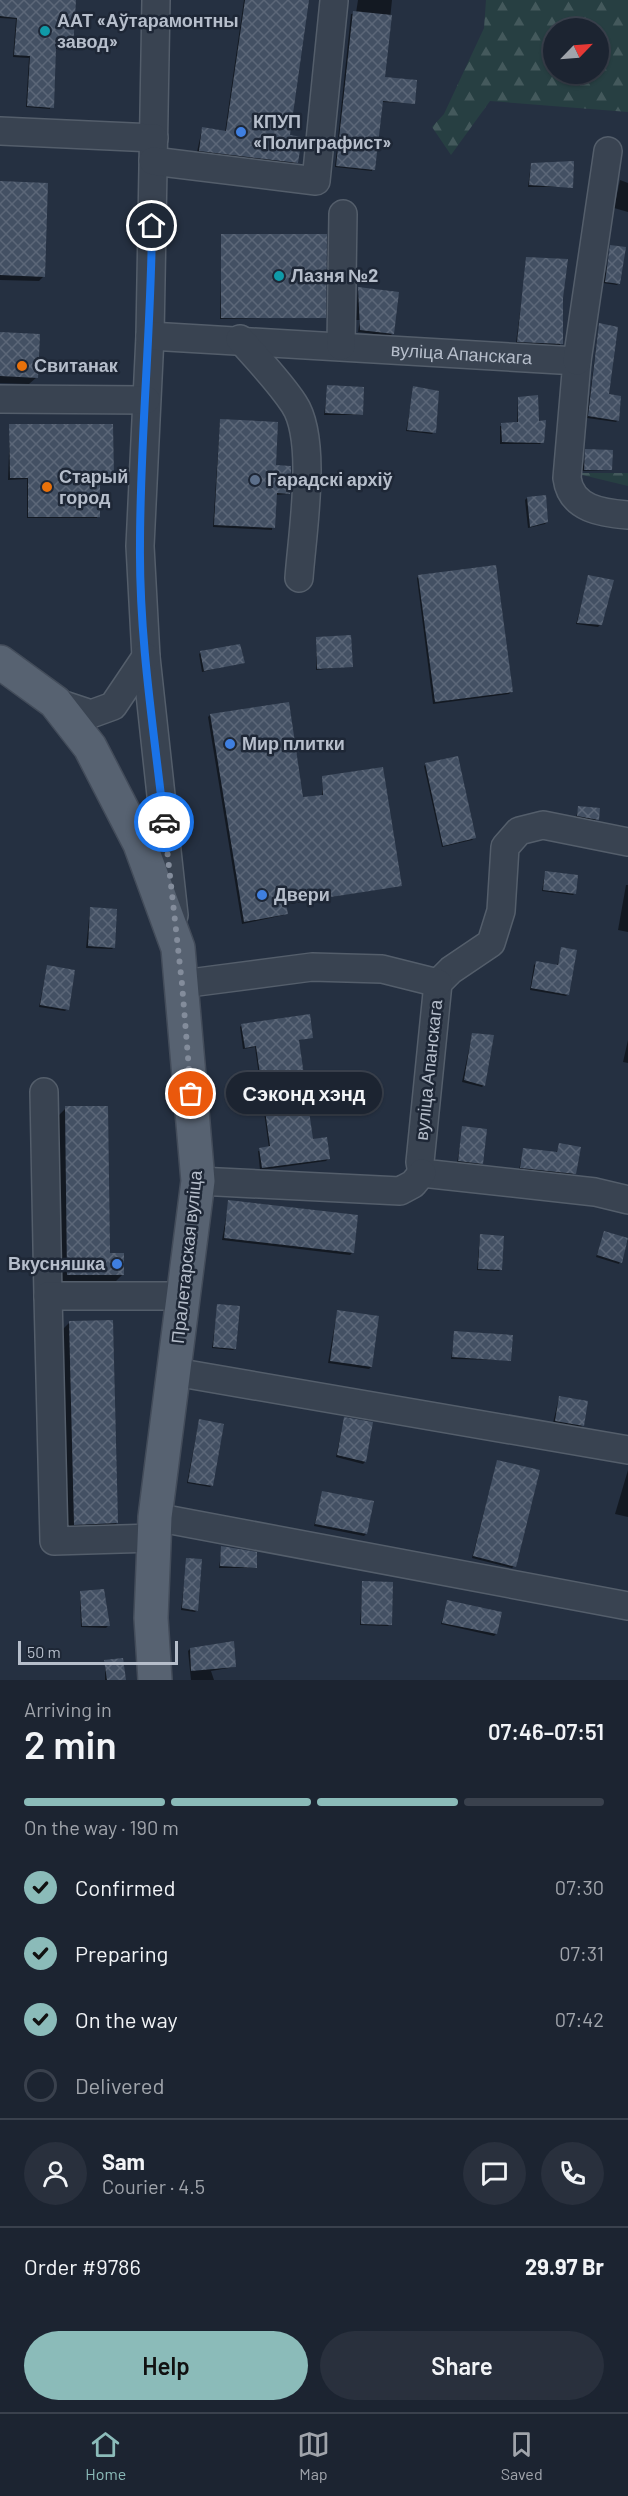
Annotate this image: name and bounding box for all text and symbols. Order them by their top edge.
place label: ААТ «Аўтарамонтны завод» [57,9,239,52]
north arrow [543,18,609,84]
map controls [543,18,609,84]
marker: ААТ «Аўтарамонтны завод» [38,24,52,38]
place label: КПУП «Полиграфист» [253,110,391,153]
marker: КПУП «Полиграфист» [234,125,248,139]
pin [126,200,177,251]
icon: home [135,209,168,242]
place label: Лазня №2 [291,264,378,286]
marker: Лазня №2 [272,269,286,283]
street label: вуліца Апанскага [390,338,534,368]
place label: Свитанак [34,354,119,376]
marker: Свитанак [15,359,29,373]
place label: Старый город [59,465,128,508]
place label: Гарадскі архіў [267,468,393,490]
marker: Гарадскі архіў [248,473,262,487]
marker: Старый город [40,480,54,494]
place label: Мир плитки [242,732,345,754]
marker: Мир плитки [223,737,237,751]
courier [134,792,194,852]
icon: car [148,806,181,839]
place label: Двери [274,883,330,905]
marker: Двери [255,888,269,902]
street label: вуліца Апанскага [410,997,446,1141]
pin [165,1068,216,1119]
callout: Сэконд хэнд [227,1073,383,1115]
icon: bag [174,1077,207,1110]
text: Сэконд хэнд [243,1081,365,1105]
street label: Пралетарская вуліца [166,1168,206,1345]
place label: Вкусняшка [8,1252,106,1274]
marker: Вкусняшка [110,1257,124,1271]
scale bar [18,1638,178,1666]
text: 50 m [27,1642,61,1661]
text: Arriving in [24,1697,112,1721]
text: 07:46–07:51 [488,1718,604,1744]
text: 2 min [24,1720,117,1767]
text: On the way · 190 m [24,1815,179,1839]
icon: check [24,1871,57,1904]
text: Confirmed [75,1874,175,1900]
text: 07:30 [555,1875,604,1899]
icon: check [24,1937,57,1970]
text: Preparing [75,1940,168,1966]
text: 07:31 [559,1941,604,1965]
icon: check [24,2003,57,2036]
text: On the way [75,2006,178,2032]
text: 07:42 [555,2007,604,2031]
text: Delivered [75,2072,164,2098]
button: person [24,2142,87,2205]
button: chat [463,2142,526,2205]
button: phone [541,2142,604,2205]
text: Sam [102,2148,145,2174]
text: Courier · 4.5 [102,2174,205,2198]
text: Order #9786 [24,2253,141,2279]
text: 29.97 Br [525,2253,604,2279]
button: Help [24,2331,308,2400]
button: Share [320,2331,604,2400]
tab: Home [85,2428,126,2483]
tab: Map [297,2428,330,2483]
tab: Saved [501,2428,543,2483]

